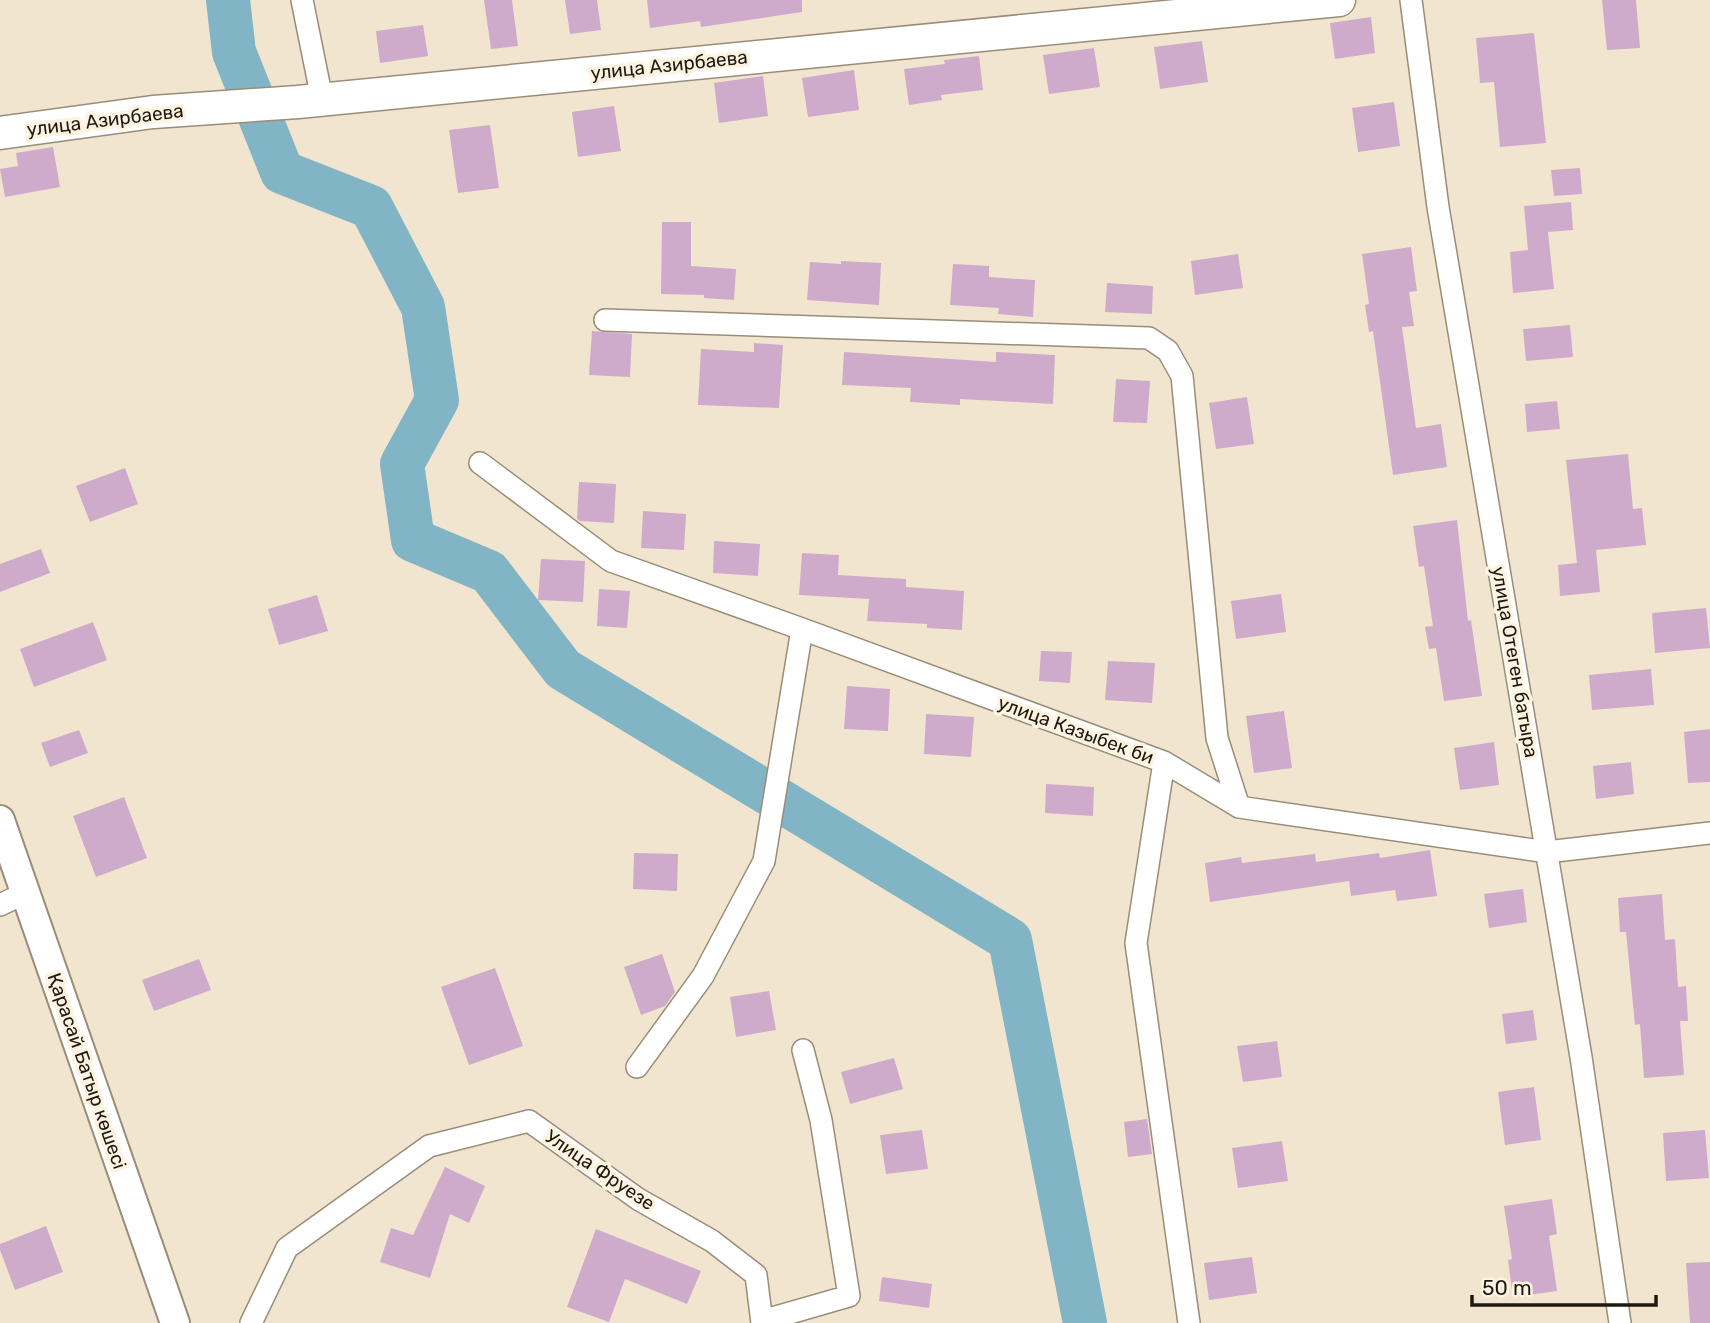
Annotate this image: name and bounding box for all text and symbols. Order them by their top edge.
street label: улица Азирбаева [589,45,749,85]
street label: улица Азирбаева [25,99,185,141]
street label: улица Отеген батыра [1487,565,1543,759]
street label: улица Казыбек би [995,691,1157,769]
street label: Қарасай Батыр көшесі [43,970,131,1172]
street label: Улица Фруезе [541,1125,659,1215]
scale bar [1472,1264,1656,1308]
text: 50 m [1482,1275,1532,1300]

